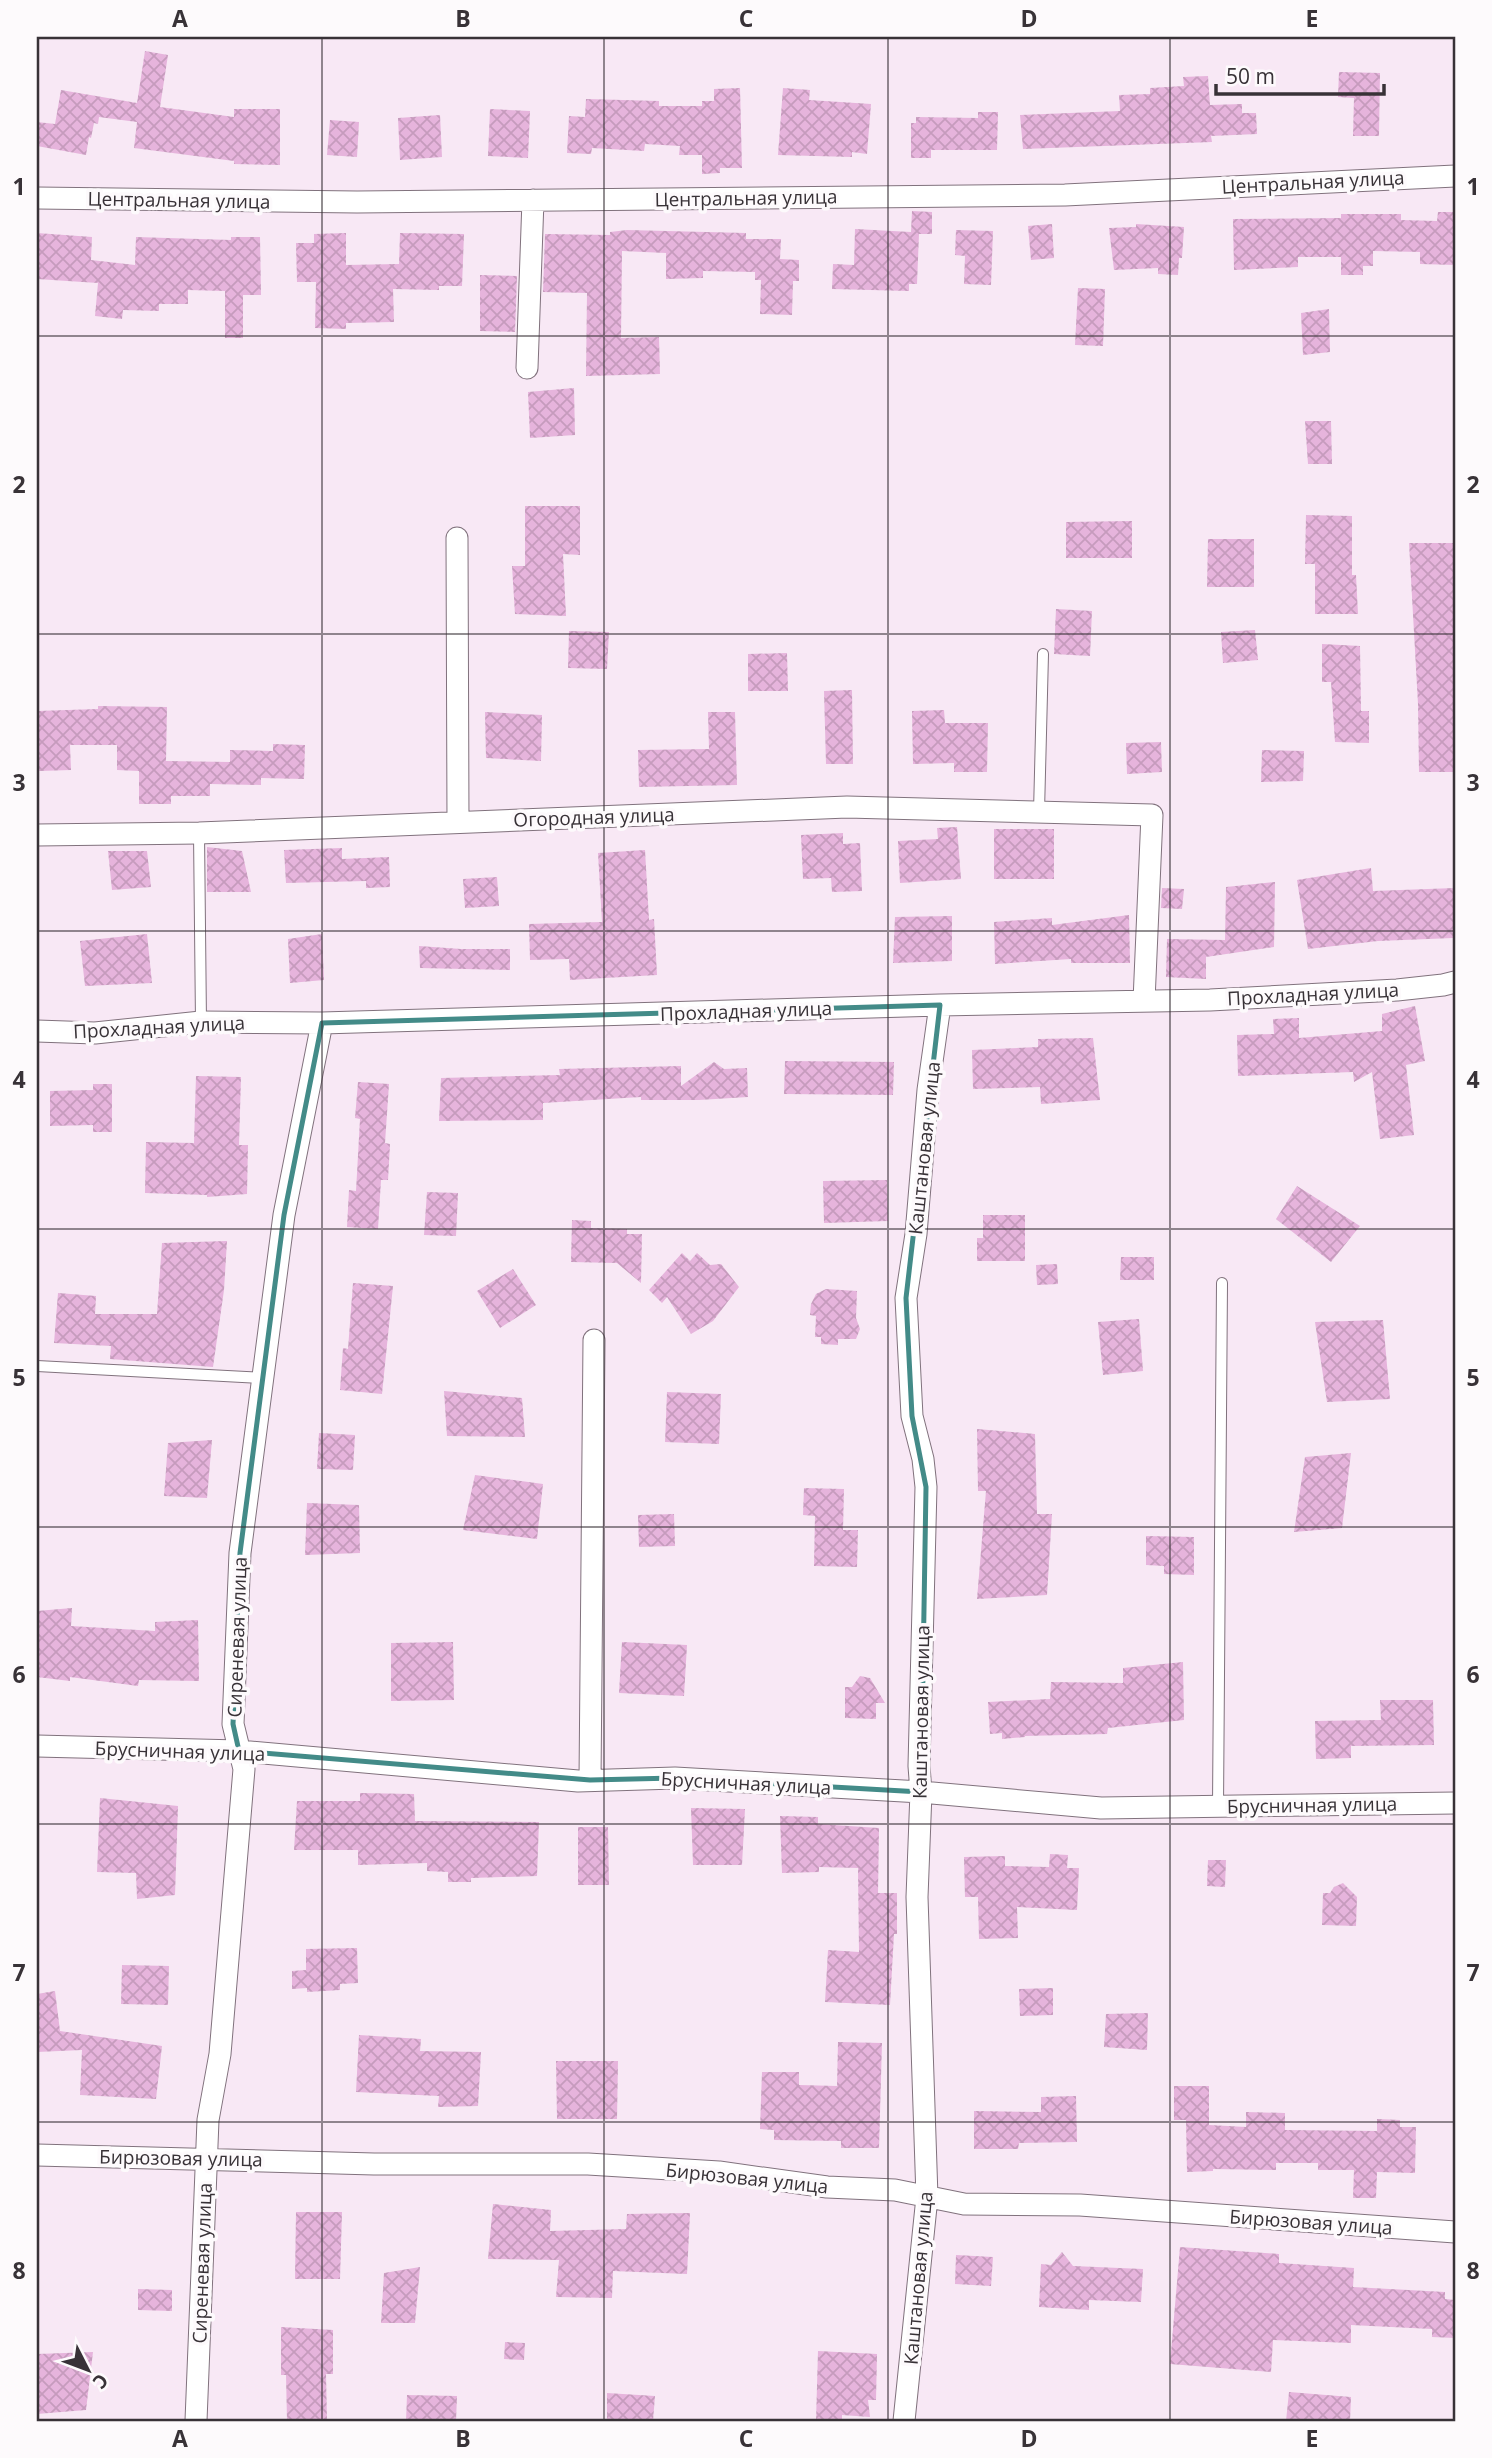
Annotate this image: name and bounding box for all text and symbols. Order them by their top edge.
text: A [172,2,188,34]
text: B [455,2,471,34]
text: C [739,2,753,34]
text: D [1020,2,1038,34]
text: E [1306,2,1318,34]
scale bar [1216,52,1384,96]
text: 50 m [1226,62,1275,90]
street label: Центральная улица [1221,164,1405,200]
text: 1 [12,170,26,202]
text: 1 [1466,170,1480,202]
street label: Центральная улица [654,183,838,213]
street label: Центральная улица [87,185,271,215]
text: 2 [12,468,26,500]
text: 2 [1466,468,1480,500]
text: 3 [12,766,26,798]
text: 3 [1466,766,1480,798]
street label: Огородная улица [513,801,675,833]
street label: Прохладная улица [1226,977,1400,1011]
street label: Прохладная улица [660,995,832,1027]
street label: Прохладная улица [72,1010,246,1044]
street label: Каштановая улица [902,1060,946,1236]
text: 4 [12,1063,26,1095]
text: 4 [1466,1063,1480,1095]
text: 5 [12,1361,26,1393]
text: 5 [1466,1361,1480,1393]
street label: Сиреневая улица [221,1556,253,1718]
street label: Каштановая улица [906,1625,936,1799]
text: 6 [12,1658,26,1690]
text: 6 [1466,1658,1480,1690]
street label: Брусничная улица [94,1735,266,1767]
street label: Брусничная улица [660,1766,832,1800]
street label: Брусничная улица [1227,1791,1397,1819]
text: 7 [12,1956,26,1988]
text: 7 [1466,1956,1480,1988]
street label: Бирюзовая улица [99,2144,263,2172]
street label: Бирюзовая улица [664,2157,830,2199]
street label: Сиреневая улица [186,2182,218,2344]
street label: Каштановая улица [897,2190,939,2366]
street label: Бирюзовая улица [1229,2203,1393,2241]
text: 8 [12,2254,26,2286]
text: 8 [1466,2254,1480,2286]
north arrow [52,2336,122,2406]
text: С [87,2368,114,2395]
text: A [172,2422,188,2454]
text: B [455,2422,471,2454]
text: C [739,2422,753,2454]
text: D [1020,2422,1038,2454]
text: E [1306,2422,1318,2454]

